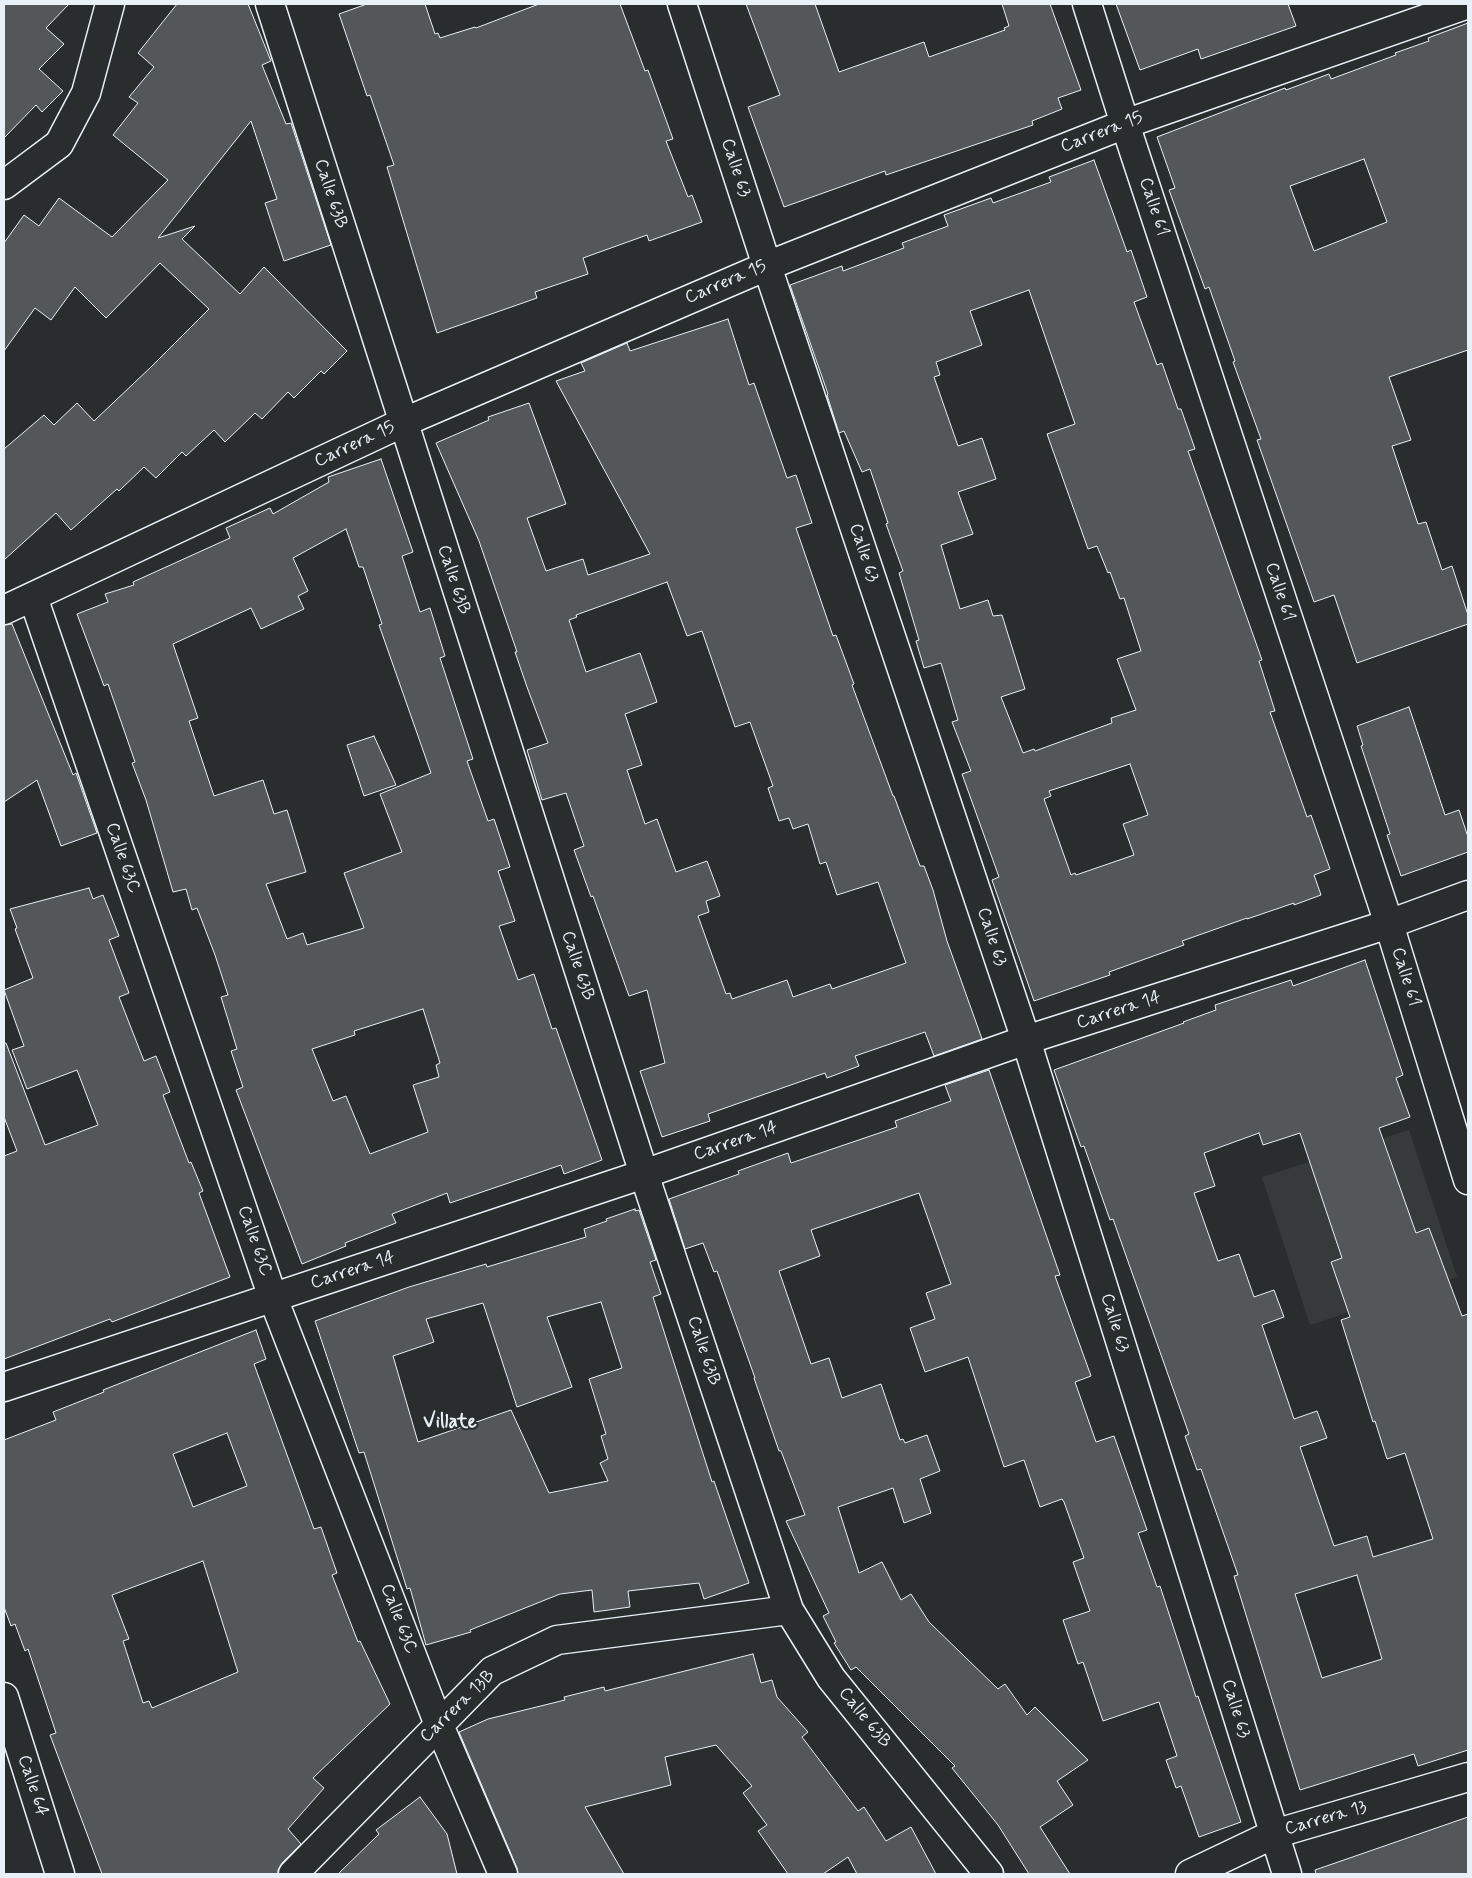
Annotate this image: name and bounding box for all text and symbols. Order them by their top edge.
street label: Carrera 15 [1058,107,1146,159]
street label: Calle 63 [715,136,755,200]
street label: Calle 63B [309,157,351,231]
street label: Calle 61 [1133,175,1173,239]
street label: Carrera 15 [682,256,770,310]
street label: Carrera 15 [311,417,399,473]
street label: Calle 63 [843,521,883,585]
street label: Calle 63B [432,543,474,617]
street label: Calle 61 [1259,560,1299,624]
street label: Calle 63C [100,820,144,896]
street label: Calle 63 [971,905,1011,969]
street label: Calle 63B [556,929,598,1003]
street label: Calle 61 [1386,945,1424,1009]
street label: Carrera 14 [1074,987,1164,1035]
street label: Carrera 14 [691,1118,781,1166]
street label: Calle 63C [232,1203,276,1279]
street label: Carrera 14 [308,1247,398,1295]
street label: Calle 63 [1095,1291,1133,1355]
street label: Calle 63B [682,1314,724,1388]
district label: Villate [423,1412,477,1434]
street label: Calle 63C [375,1581,421,1657]
street label: Carrera 13B [416,1666,500,1748]
street label: Calle 63 [1216,1677,1254,1741]
street label: Calle 63B [833,1683,895,1753]
street label: Calle 64 [12,1752,52,1820]
street label: Carrera 13 [1282,1797,1370,1841]

